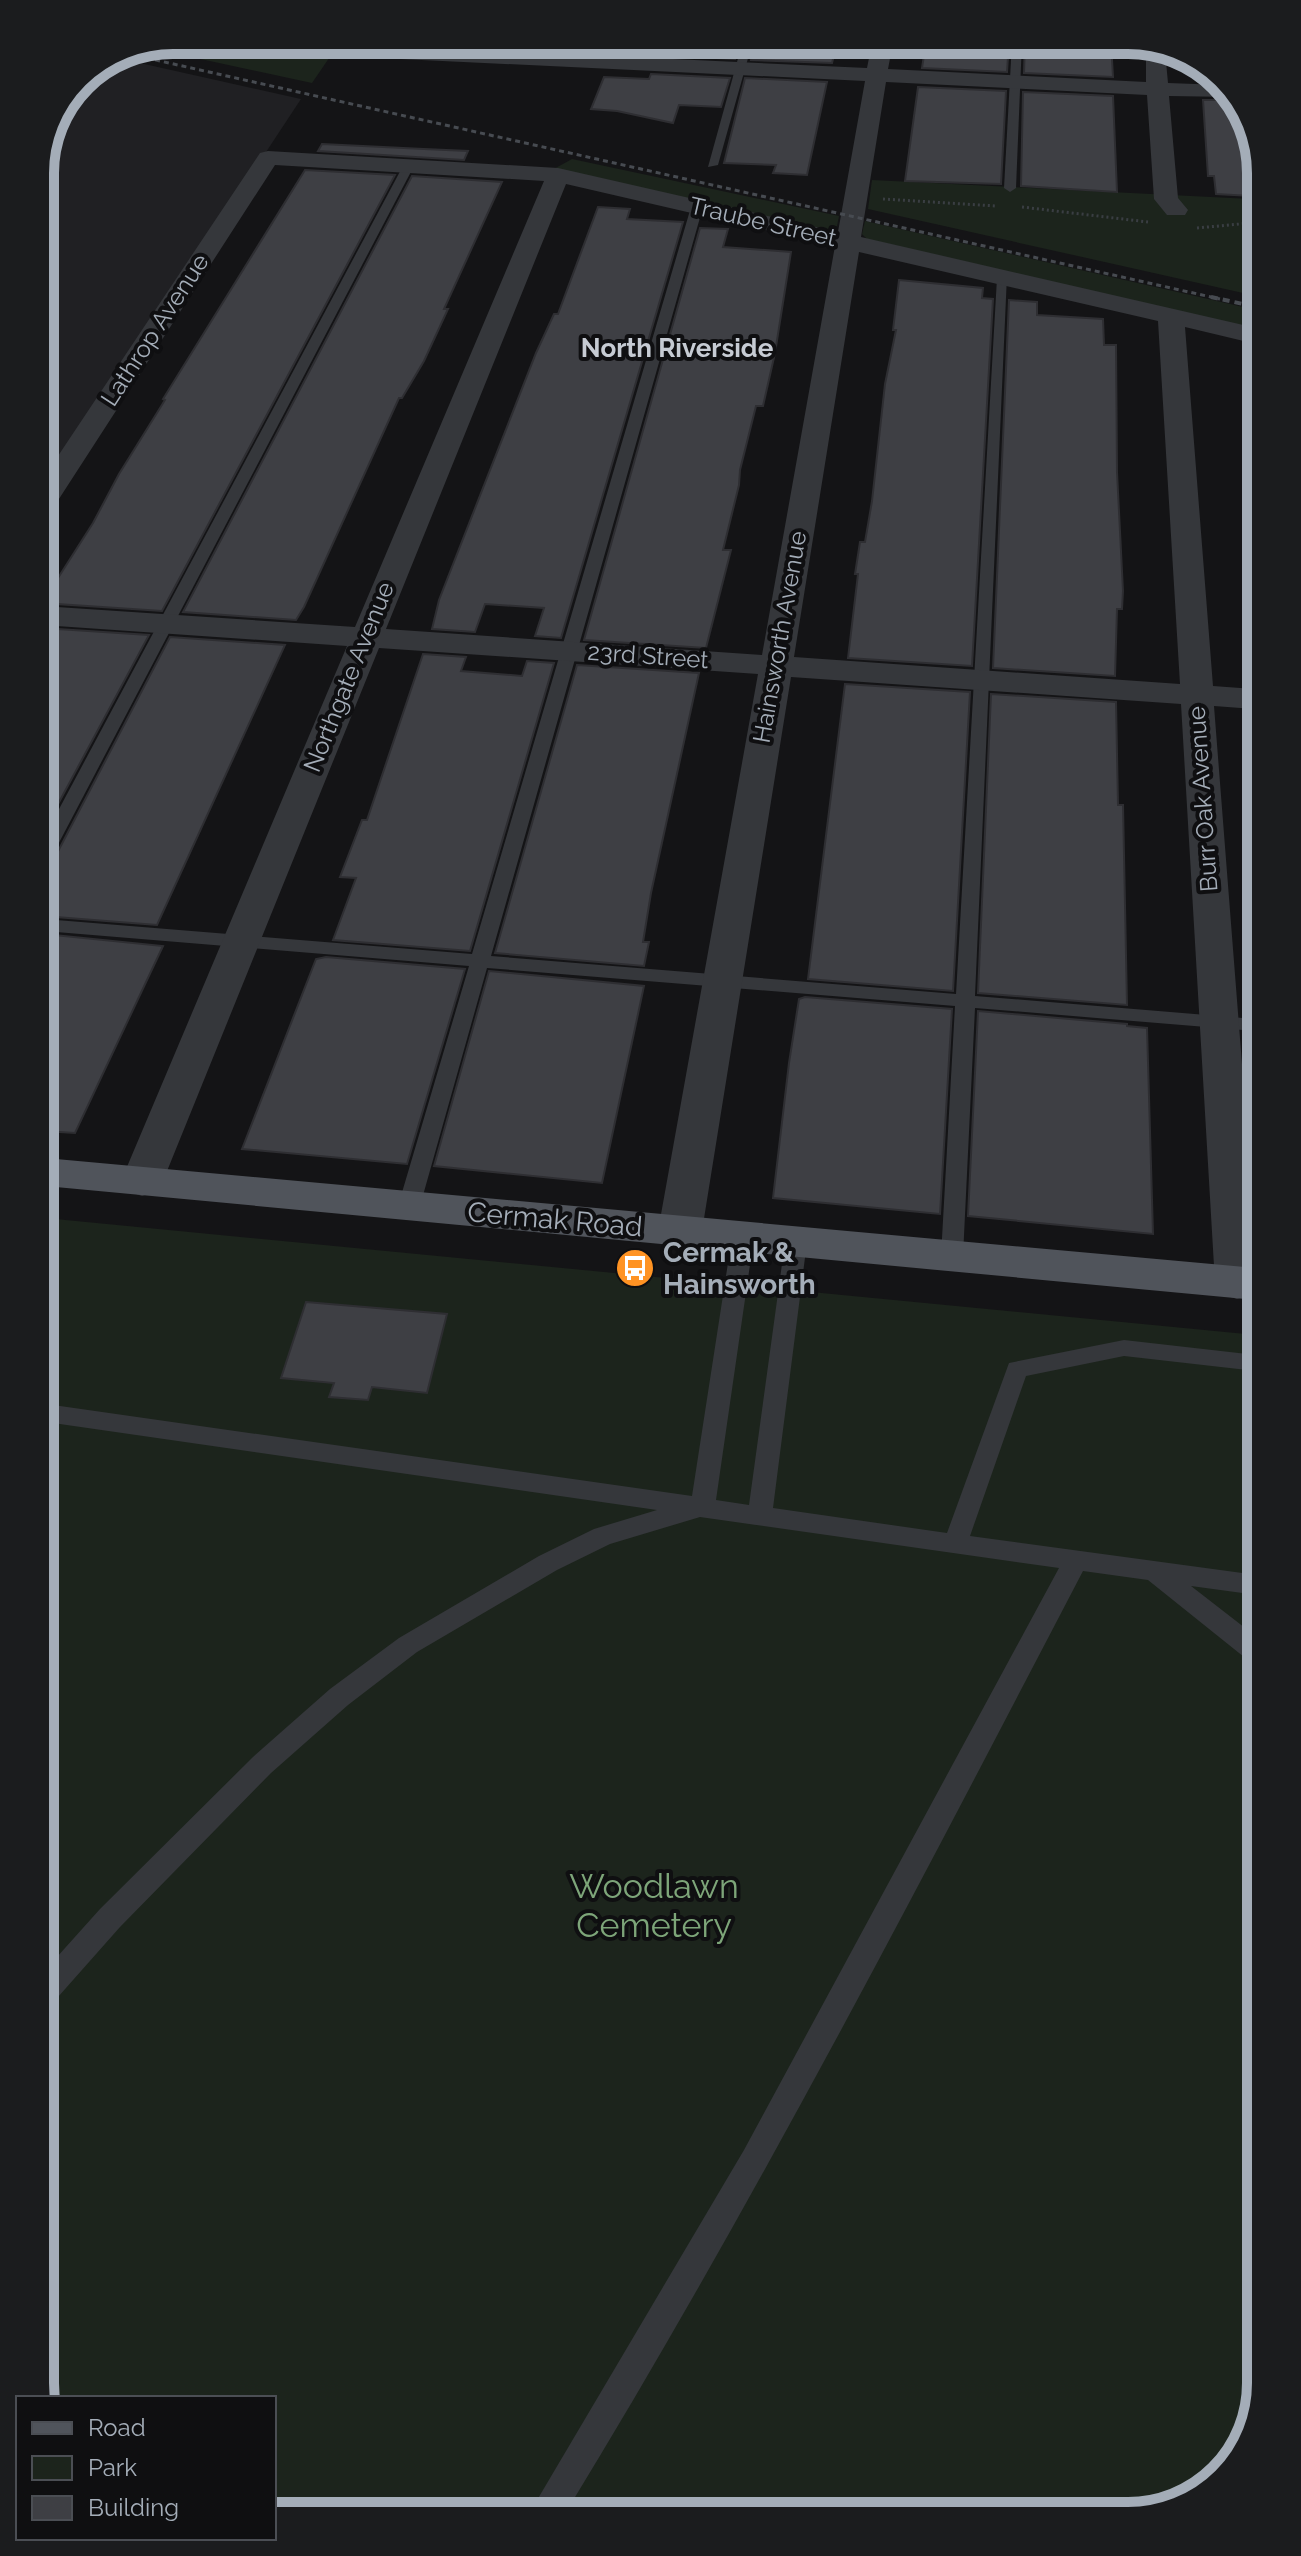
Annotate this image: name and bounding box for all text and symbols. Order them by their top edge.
street label: Traube Street [687,191,839,252]
street label: Lathrop Avenue [95,248,215,411]
district label: North Riverside [581,333,774,363]
street label: Hainsworth Avenue [747,529,812,745]
street label: Northgate Avenue [297,578,400,776]
street label: 23rd Street [587,637,709,674]
street label: Burr Oak Avenue [1182,705,1223,893]
street label: Cermak Road [466,1195,644,1244]
place label: Cermak & Hainsworth [663,1236,816,1301]
bus stop icon: Cermak & Hainsworth [614,1247,656,1289]
park label: Woodlawn Cemetery [569,1866,739,1945]
legend [16,2396,276,2540]
text: Road [88,2413,146,2442]
text: Park [88,2453,137,2482]
text: Building [88,2493,179,2522]

